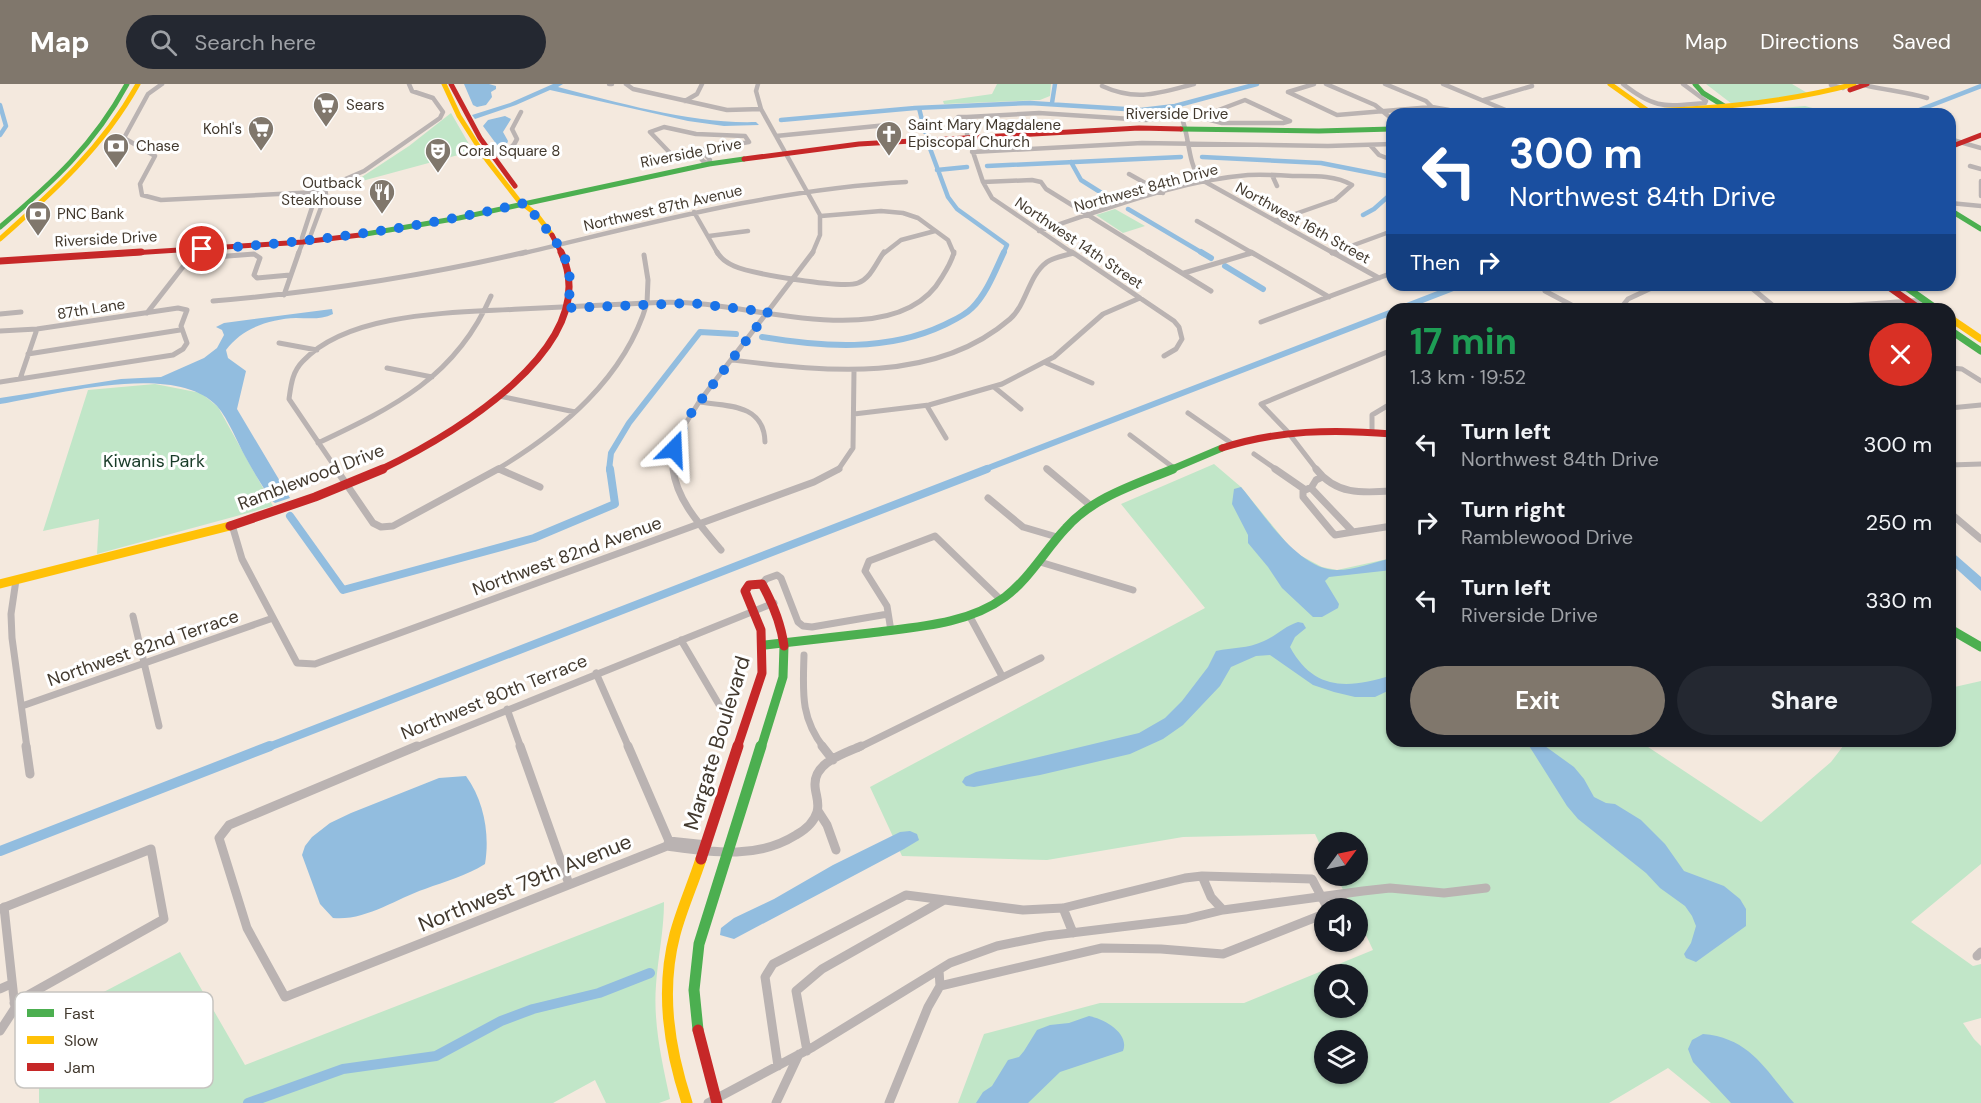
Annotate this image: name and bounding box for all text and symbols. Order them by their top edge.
search box [126,15,546,69]
text: Map [30,24,90,61]
icon: search [147,26,180,59]
text: Search here [195,28,316,57]
text: Map [1685,28,1727,56]
text: Directions [1760,28,1859,56]
text: Saved [1892,28,1951,56]
supermarket icon: Sears [311,90,341,128]
place label: Sears [346,95,384,115]
street label: Riverside Drive [1126,104,1228,124]
supermarket icon: Kohl's [246,114,276,152]
place label: Saint Mary Magdalene Episcopal Church [908,115,1061,152]
place label: Kohl's [203,119,242,139]
church icon: Saint Mary Magdalene Episcopal Church [874,119,904,157]
text: 300 m [1509,126,1643,181]
bank icon: Chase [101,131,131,169]
icon: left [1410,132,1488,210]
street label: Riverside Drive [639,133,743,173]
place label: Chase [136,136,180,156]
theatre icon: Coral Square 8 [423,136,453,174]
place label: Coral Square 8 [458,141,560,161]
street label: Northwest 84th Drive [1072,159,1220,217]
place label: Outback Steakhouse [281,173,362,210]
restaurant icon: Outback Steakhouse [367,177,397,215]
street label: Northwest 16th Street [1232,178,1374,268]
text: Northwest 84th Drive [1509,179,1776,214]
street label: Northwest 87th Avenue [582,180,744,236]
street label: Northwest 14th Street [1011,193,1147,294]
bank icon: PNC Bank [23,199,53,237]
place label: PNC Bank [57,204,125,224]
pin [176,223,227,274]
street label: Riverside Drive [54,226,158,252]
icon: arrive [185,232,218,265]
icon: right [1472,246,1505,279]
text: Then [1410,248,1460,277]
street label: 87th Lane [56,294,126,324]
text: 17 min [1410,318,1517,365]
button: close [1869,323,1932,386]
text: 1.3 km · 19:52 [1410,364,1526,390]
position arrow [642,417,706,481]
text: Turn left [1461,417,1551,446]
icon: left [1410,428,1443,461]
text: 300 m [1863,430,1932,459]
street label: Ramblewood Drive [234,438,388,516]
text: Northwest 84th Drive [1461,446,1659,472]
park label: Kiwanis Park [103,449,205,473]
text: Turn right [1461,495,1566,524]
icon: right [1410,506,1443,539]
text: 250 m [1865,508,1932,537]
street label: Northwest 82nd Avenue [469,511,665,601]
text: Ramblewood Drive [1461,524,1633,550]
text: Turn left [1461,573,1551,602]
icon: left [1410,584,1443,617]
text: 330 m [1865,586,1932,615]
text: Riverside Drive [1461,602,1598,628]
street label: Northwest 82nd Terrace [44,604,242,692]
street label: Northwest 80th Terrace [397,649,591,745]
street label: Margate Boulevard [677,652,757,834]
button: Exit [1410,666,1665,735]
button: Share [1677,666,1932,735]
street label: Northwest 79th Avenue [414,827,636,939]
north arrow [1314,832,1368,886]
map controls [1314,832,1368,1084]
button: sound [1314,898,1368,952]
button: search [1314,964,1368,1018]
legend [15,992,213,1088]
text: Fast [64,1003,95,1024]
text: Slow [64,1030,98,1051]
button: layers [1314,1030,1368,1084]
text: Jam [64,1057,95,1078]

